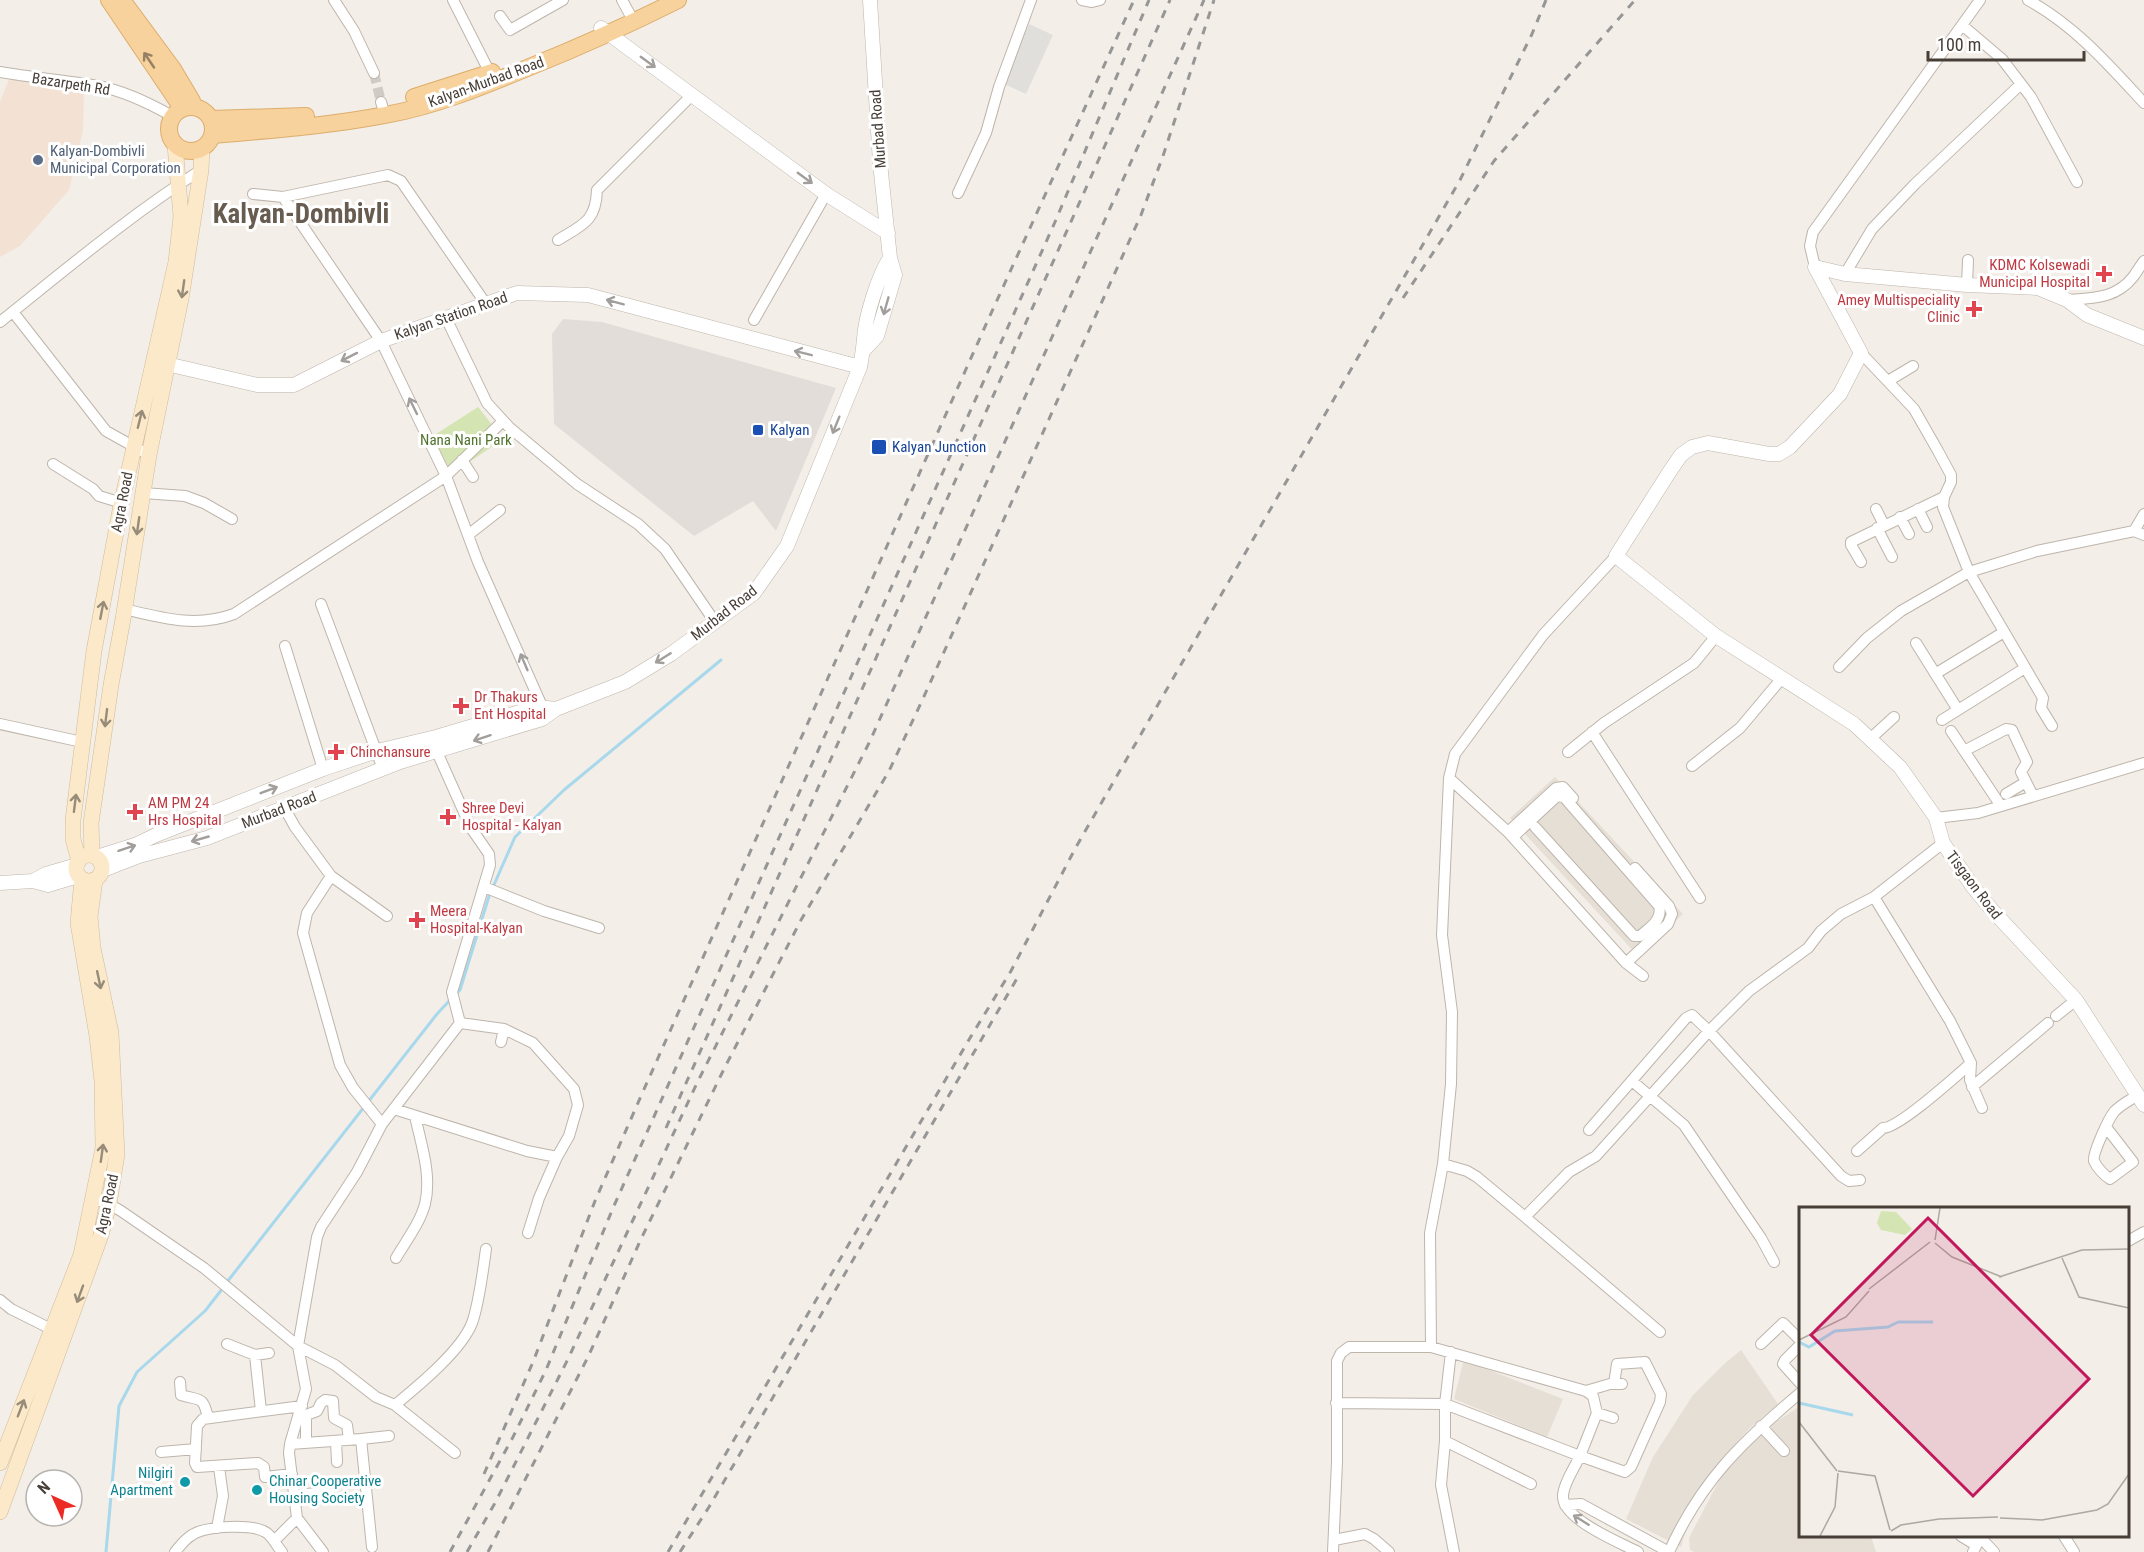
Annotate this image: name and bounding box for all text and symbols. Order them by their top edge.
scale bar [1928,24,2084,62]
text: 100 m [1937,34,1981,55]
one-way arrow [143,52,155,69]
street label: Kalyan-Murbad Road [426,53,546,111]
one-way arrow [639,56,655,69]
street label: Bazarpeth Rd [31,69,111,99]
street label: Murbad Road [866,89,890,169]
place label: Kalyan-Dombivli Municipal Corporation [50,142,181,177]
marker: Kalyan-Dombivli Municipal Corporation [31,153,45,167]
one-way arrow [796,172,812,185]
district label: Kalyan-Dombivli [213,198,389,230]
place label: KDMC Kolsewadi Municipal Hospital [1979,256,2090,291]
marker: KDMC Kolsewadi Municipal Hospital [2095,265,2113,283]
one-way arrow [177,279,188,299]
street label: Kalyan Station Road [392,288,510,344]
place label: Amey Multispeciality Clinic [1837,291,1960,326]
one-way arrow [605,296,624,308]
one-way arrow [880,296,891,315]
marker: Amey Multispeciality Clinic [1965,300,1983,318]
one-way arrow [794,346,813,358]
one-way arrow [340,352,358,363]
one-way arrow [406,398,418,416]
one-way arrow [135,410,147,429]
one-way arrow [830,415,841,433]
place label: Kalyan [770,421,809,439]
marker: Kalyan [751,423,765,437]
park label: Nana Nani Park [420,431,512,449]
marker: Kalyan Junction [870,438,888,456]
place label: Kalyan Junction [892,438,986,456]
street label: Agra Road [107,470,137,534]
one-way arrow [132,516,143,536]
street label: Murbad Road [687,582,761,644]
one-way arrow [97,601,108,620]
one-way arrow [518,653,529,672]
one-way arrow [655,653,672,665]
place label: Dr Thakurs Ent Hospital [474,688,546,723]
marker: Dr Thakurs Ent Hospital [452,697,470,715]
one-way arrow [101,708,112,728]
one-way arrow [473,733,492,744]
marker: Chinchansure [327,743,345,761]
place label: Chinchansure [350,743,431,761]
one-way arrow [259,783,277,794]
street label: Murbad Road [239,787,319,833]
one-way arrow [69,793,80,813]
place label: AM PM 24 Hrs Hospital [148,794,222,829]
place label: Shree Devi Hospital - Kalyan [462,799,562,834]
marker: AM PM 24 Hrs Hospital [126,803,144,821]
marker: Shree Devi Hospital - Kalyan [439,808,457,826]
one-way arrow [191,834,210,845]
one-way arrow [117,841,136,852]
street label: Tisgaon Road [1942,847,2006,923]
place label: Meera Hospital-Kalyan [430,902,523,937]
marker: Meera Hospital-Kalyan [408,911,426,929]
one-way arrow [94,970,106,989]
one-way arrow [96,1143,107,1163]
street label: Agra Road [92,1172,122,1236]
inset map [1799,1207,2129,1537]
one-way arrow [73,1284,84,1303]
one-way arrow [16,1399,27,1418]
place label: Nilgiri Apartment [110,1464,173,1499]
north arrow [24,1468,84,1528]
place label: Chinar Cooperative Housing Society [269,1472,381,1507]
marker: Nilgiri Apartment [178,1475,192,1489]
text: N [34,1478,54,1498]
marker: Chinar Cooperative Housing Society [250,1483,264,1497]
one-way arrow [1573,1514,1590,1527]

